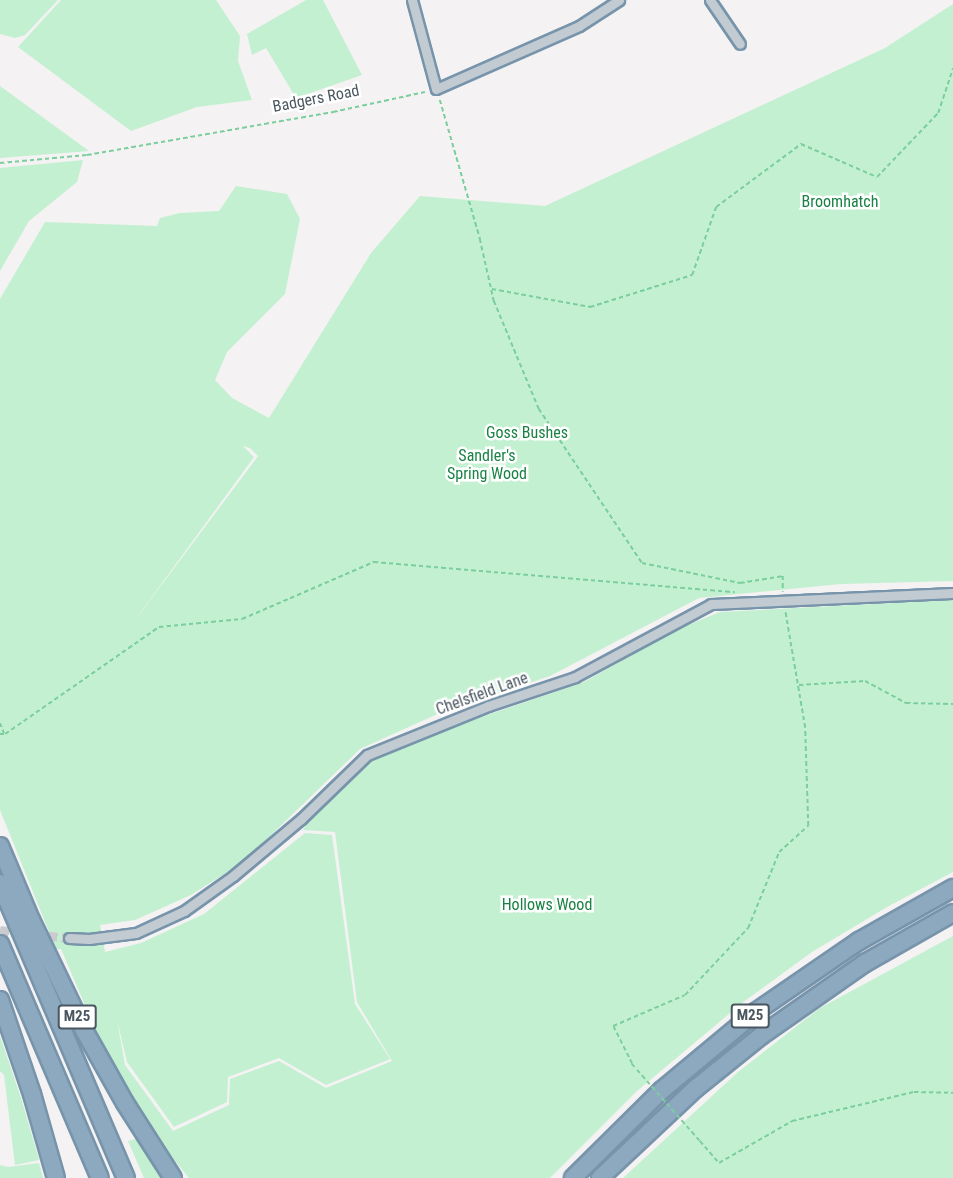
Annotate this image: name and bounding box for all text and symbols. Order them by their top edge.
street label: Badgers Road [271,81,361,117]
park label: Broomhatch [802,192,878,212]
park label: Goss Bushes [486,423,568,443]
park label: Sandler's Spring Wood [447,446,527,484]
street label: Chelsfield Lane [433,668,531,720]
park label: Hollows Wood [502,895,592,915]
road number: M25 [730,1004,770,1028]
road number: M25 [58,1005,97,1029]

